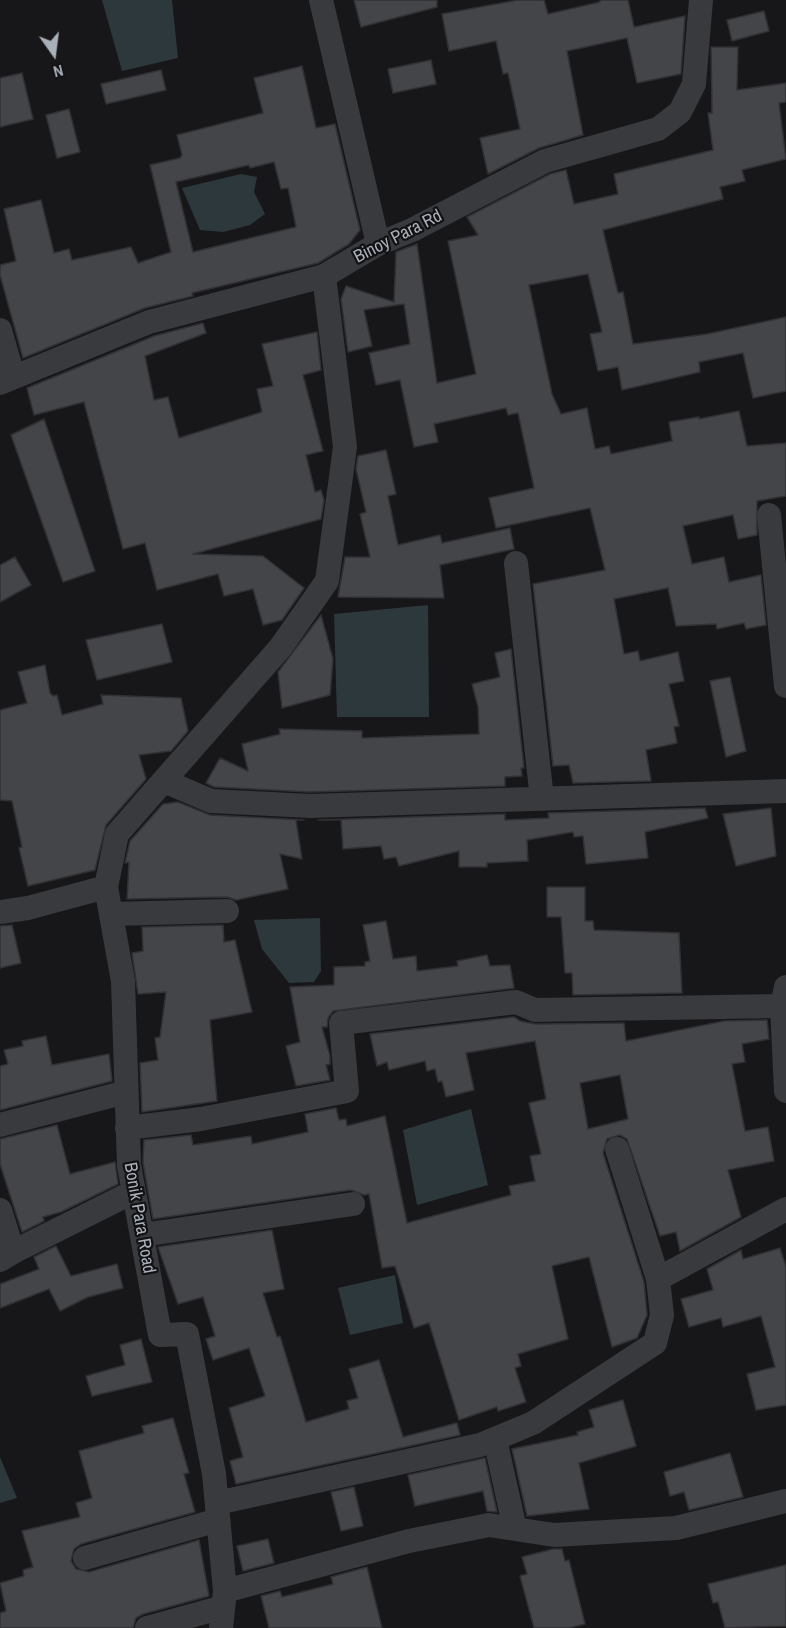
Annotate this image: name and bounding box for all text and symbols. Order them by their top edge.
north arrow [24,24,84,84]
text: N [51,60,66,83]
street label: Binoy Para Rd [350,206,446,268]
street label: Bonik Para Road [119,1161,159,1275]

